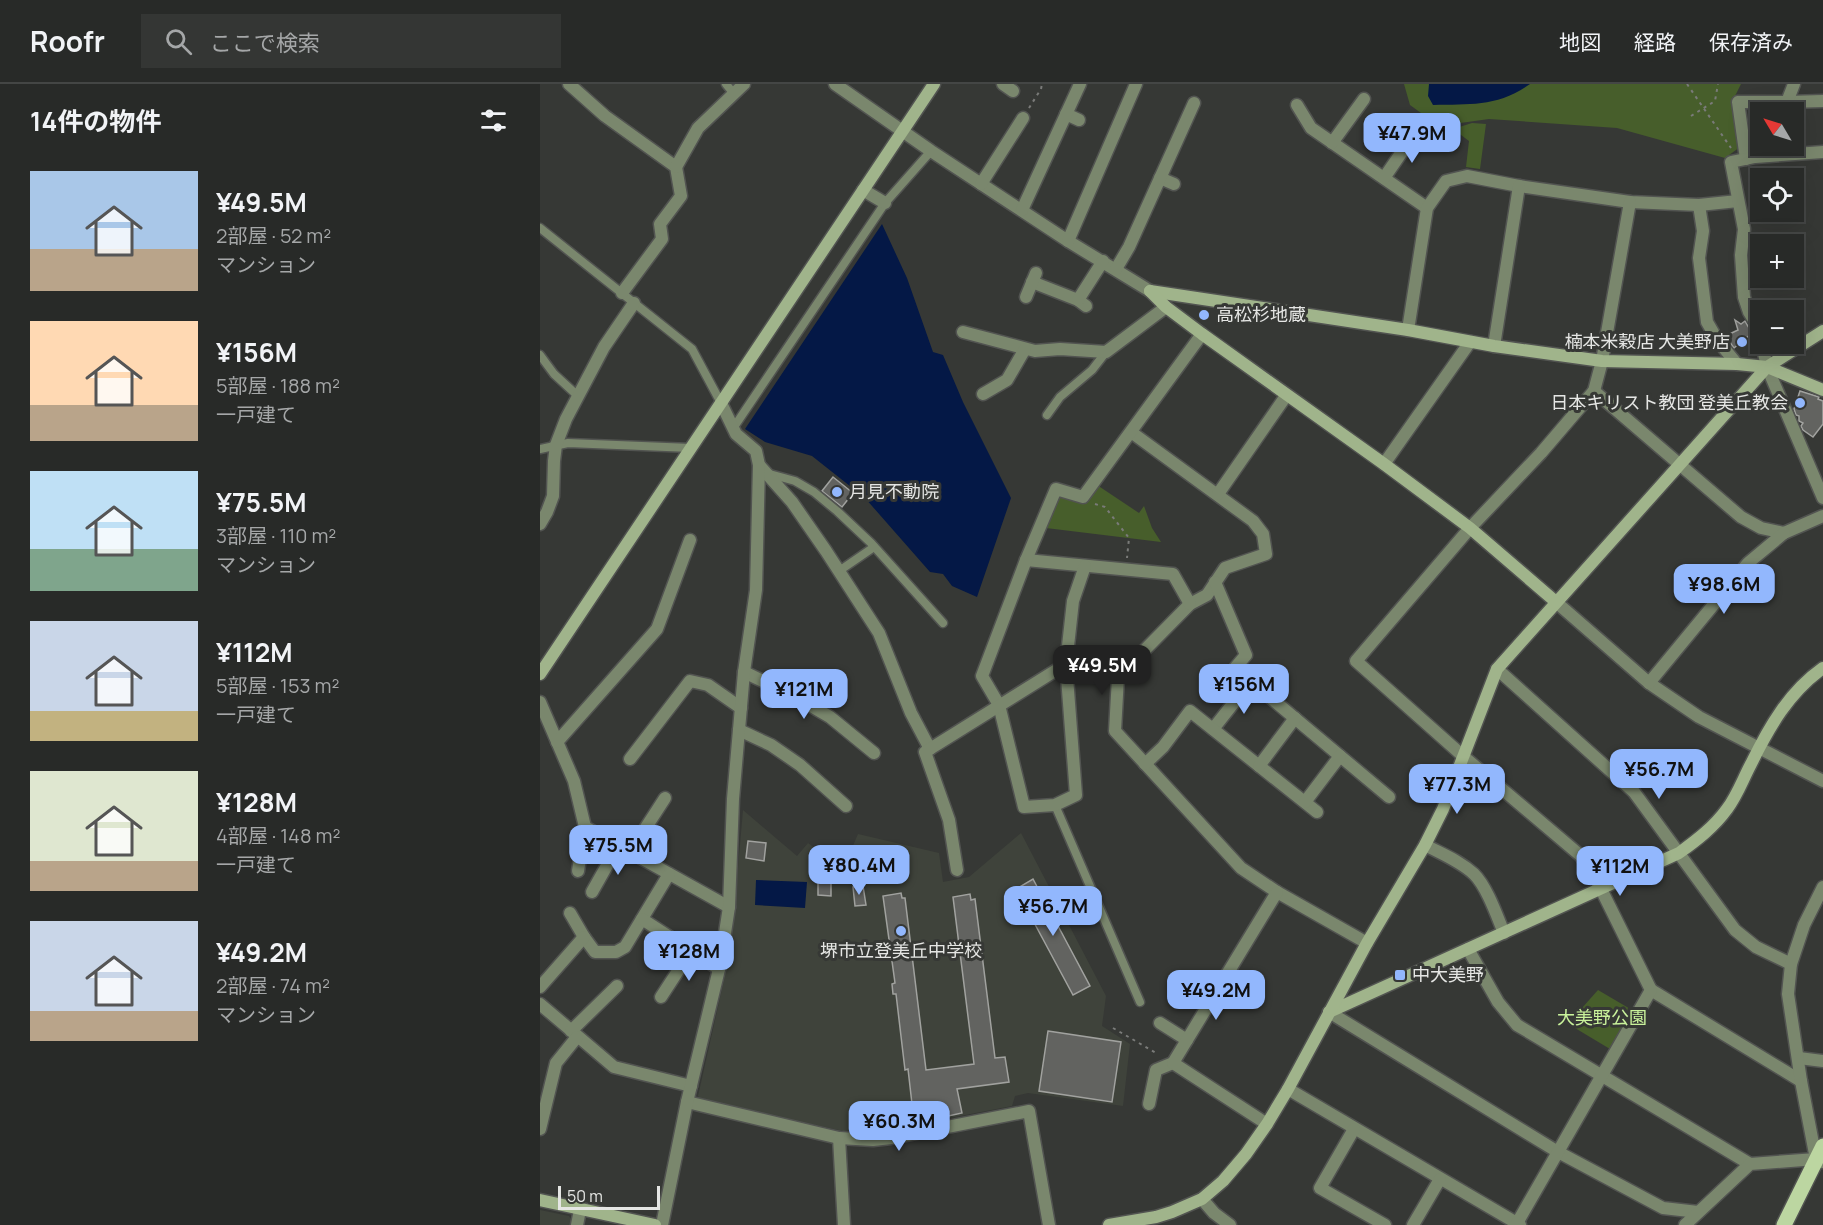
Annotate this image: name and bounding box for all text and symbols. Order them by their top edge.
search box [141,14,561,68]
text: Roofr [30,22,105,60]
icon: search [162,25,195,58]
text: ここで検索 [210,28,320,58]
text: 地図 [1559,28,1601,56]
text: 経路 [1634,28,1676,56]
text: 保存済み [1709,28,1793,56]
north arrow [1750,102,1804,156]
map controls [1750,102,1804,354]
text: 14件の物件 [30,103,161,139]
icon: filters [477,104,510,137]
pin: ¥47.9M [1363,113,1461,164]
text: ¥47.9M [1378,119,1446,146]
button: locate [1750,168,1804,222]
text: ¥49.5M [216,184,307,220]
icon: home [78,195,150,267]
text: 2部屋 · 52 m² [216,222,331,249]
button: + [1750,234,1804,288]
text: マンション [216,251,316,278]
button: − [1750,300,1804,354]
place label: 高松杉地蔵 [1216,302,1306,326]
marker: 高松杉地蔵 [1197,308,1211,322]
place label: 楠本米穀店 大美野店 [1564,329,1730,353]
text: ¥156M [216,334,297,370]
marker: 楠本米穀店 大美野店 [1735,335,1749,349]
icon: home [78,345,150,417]
text: 5部屋 · 188 m² [216,372,340,399]
place label: 日本キリスト教団 登美丘教会 [1550,390,1788,414]
marker: 日本キリスト教団 登美丘教会 [1793,396,1807,410]
text: 一戸建て [216,401,296,428]
place label: 月見不動院 [849,479,939,503]
text: ¥75.5M [216,484,306,520]
marker: 月見不動院 [830,485,844,499]
icon: home [78,495,150,567]
text: 3部屋 · 110 m² [216,522,336,549]
text: マンション [216,551,316,578]
pin: ¥98.6M [1675,564,1773,615]
text: ¥98.6M [1688,570,1760,597]
text: ¥112M [216,634,292,670]
icon: home [78,645,150,717]
pin: ¥49.5M [1053,645,1151,696]
text: ¥49.5M [1067,651,1137,678]
pin: ¥156M [1202,664,1286,715]
pin: ¥121M [762,669,846,720]
text: ¥156M [1213,670,1275,697]
text: 5部屋 · 153 m² [216,672,339,699]
text: ¥121M [775,675,833,702]
text: 一戸建て [216,701,296,728]
pin: ¥56.7M [1610,749,1708,800]
text: ¥56.7M [1624,755,1694,782]
pin: ¥77.3M [1408,764,1506,815]
text: ¥77.3M [1423,770,1491,797]
text: ¥128M [216,784,297,820]
icon: home [78,795,150,867]
text: 4部屋 · 148 m² [216,822,340,849]
pin: ¥75.5M [569,825,667,876]
text: ¥75.5M [583,831,653,858]
pin: ¥80.4M [810,845,908,896]
pin: ¥112M [1578,846,1662,897]
text: 一戸建て [216,851,296,878]
text: ¥80.4M [823,851,895,878]
text: ¥112M [1591,852,1649,879]
pin: ¥56.7M [1004,886,1102,937]
text: ¥56.7M [1018,892,1088,919]
marker: 堺市立登美丘中学校 [894,924,908,938]
pin: ¥128M [647,931,731,982]
text: ¥49.2M [216,934,307,970]
text: ¥128M [658,937,720,964]
place label: 堺市立登美丘中学校 [820,938,982,962]
icon: home [78,945,150,1017]
place label: 中大美野 [1412,962,1484,986]
marker: 中大美野 [1393,968,1407,982]
pin: ¥49.2M [1167,970,1265,1021]
text: 2部屋 · 74 m² [216,972,330,999]
text: ¥49.2M [1181,976,1251,1003]
text: マンション [216,1001,316,1028]
park label: 大美野公園 [1557,1005,1647,1029]
pin: ¥60.3M [850,1101,948,1152]
text: ¥60.3M [863,1107,935,1134]
scale bar [558,1183,660,1210]
text: 50 m [567,1185,603,1207]

